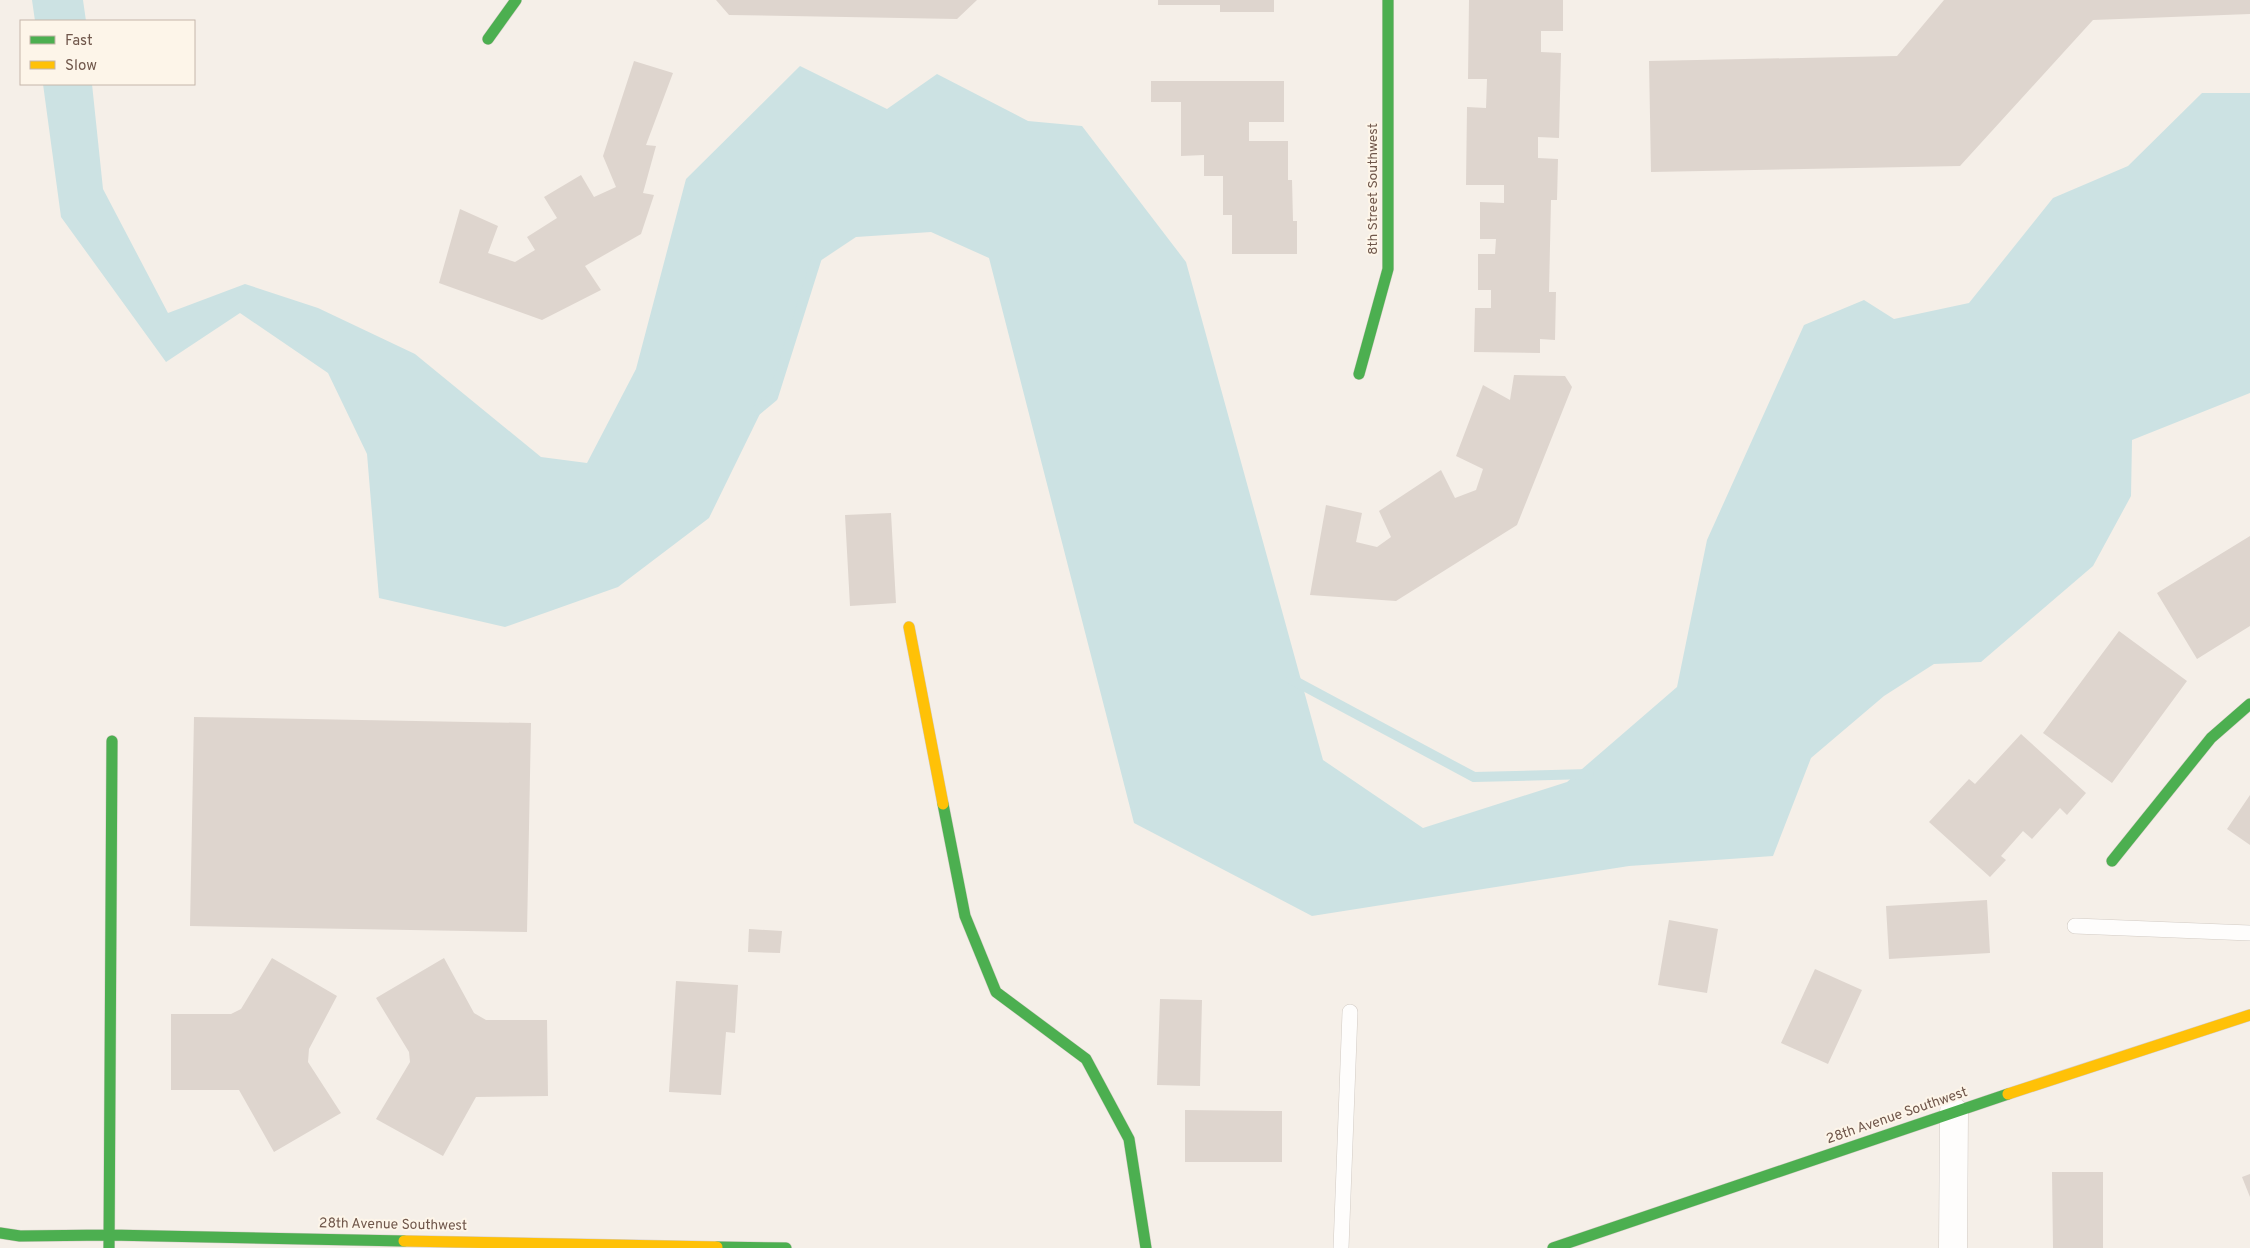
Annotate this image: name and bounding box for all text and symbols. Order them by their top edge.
legend [20,20,195,85]
text: Fast [65,32,93,51]
text: Slow [65,57,97,76]
street label: 8th Street Southwest [1365,123,1382,255]
street label: 28th Avenue Southwest [1824,1084,1970,1148]
street label: 28th Avenue Southwest [319,1215,467,1235]

